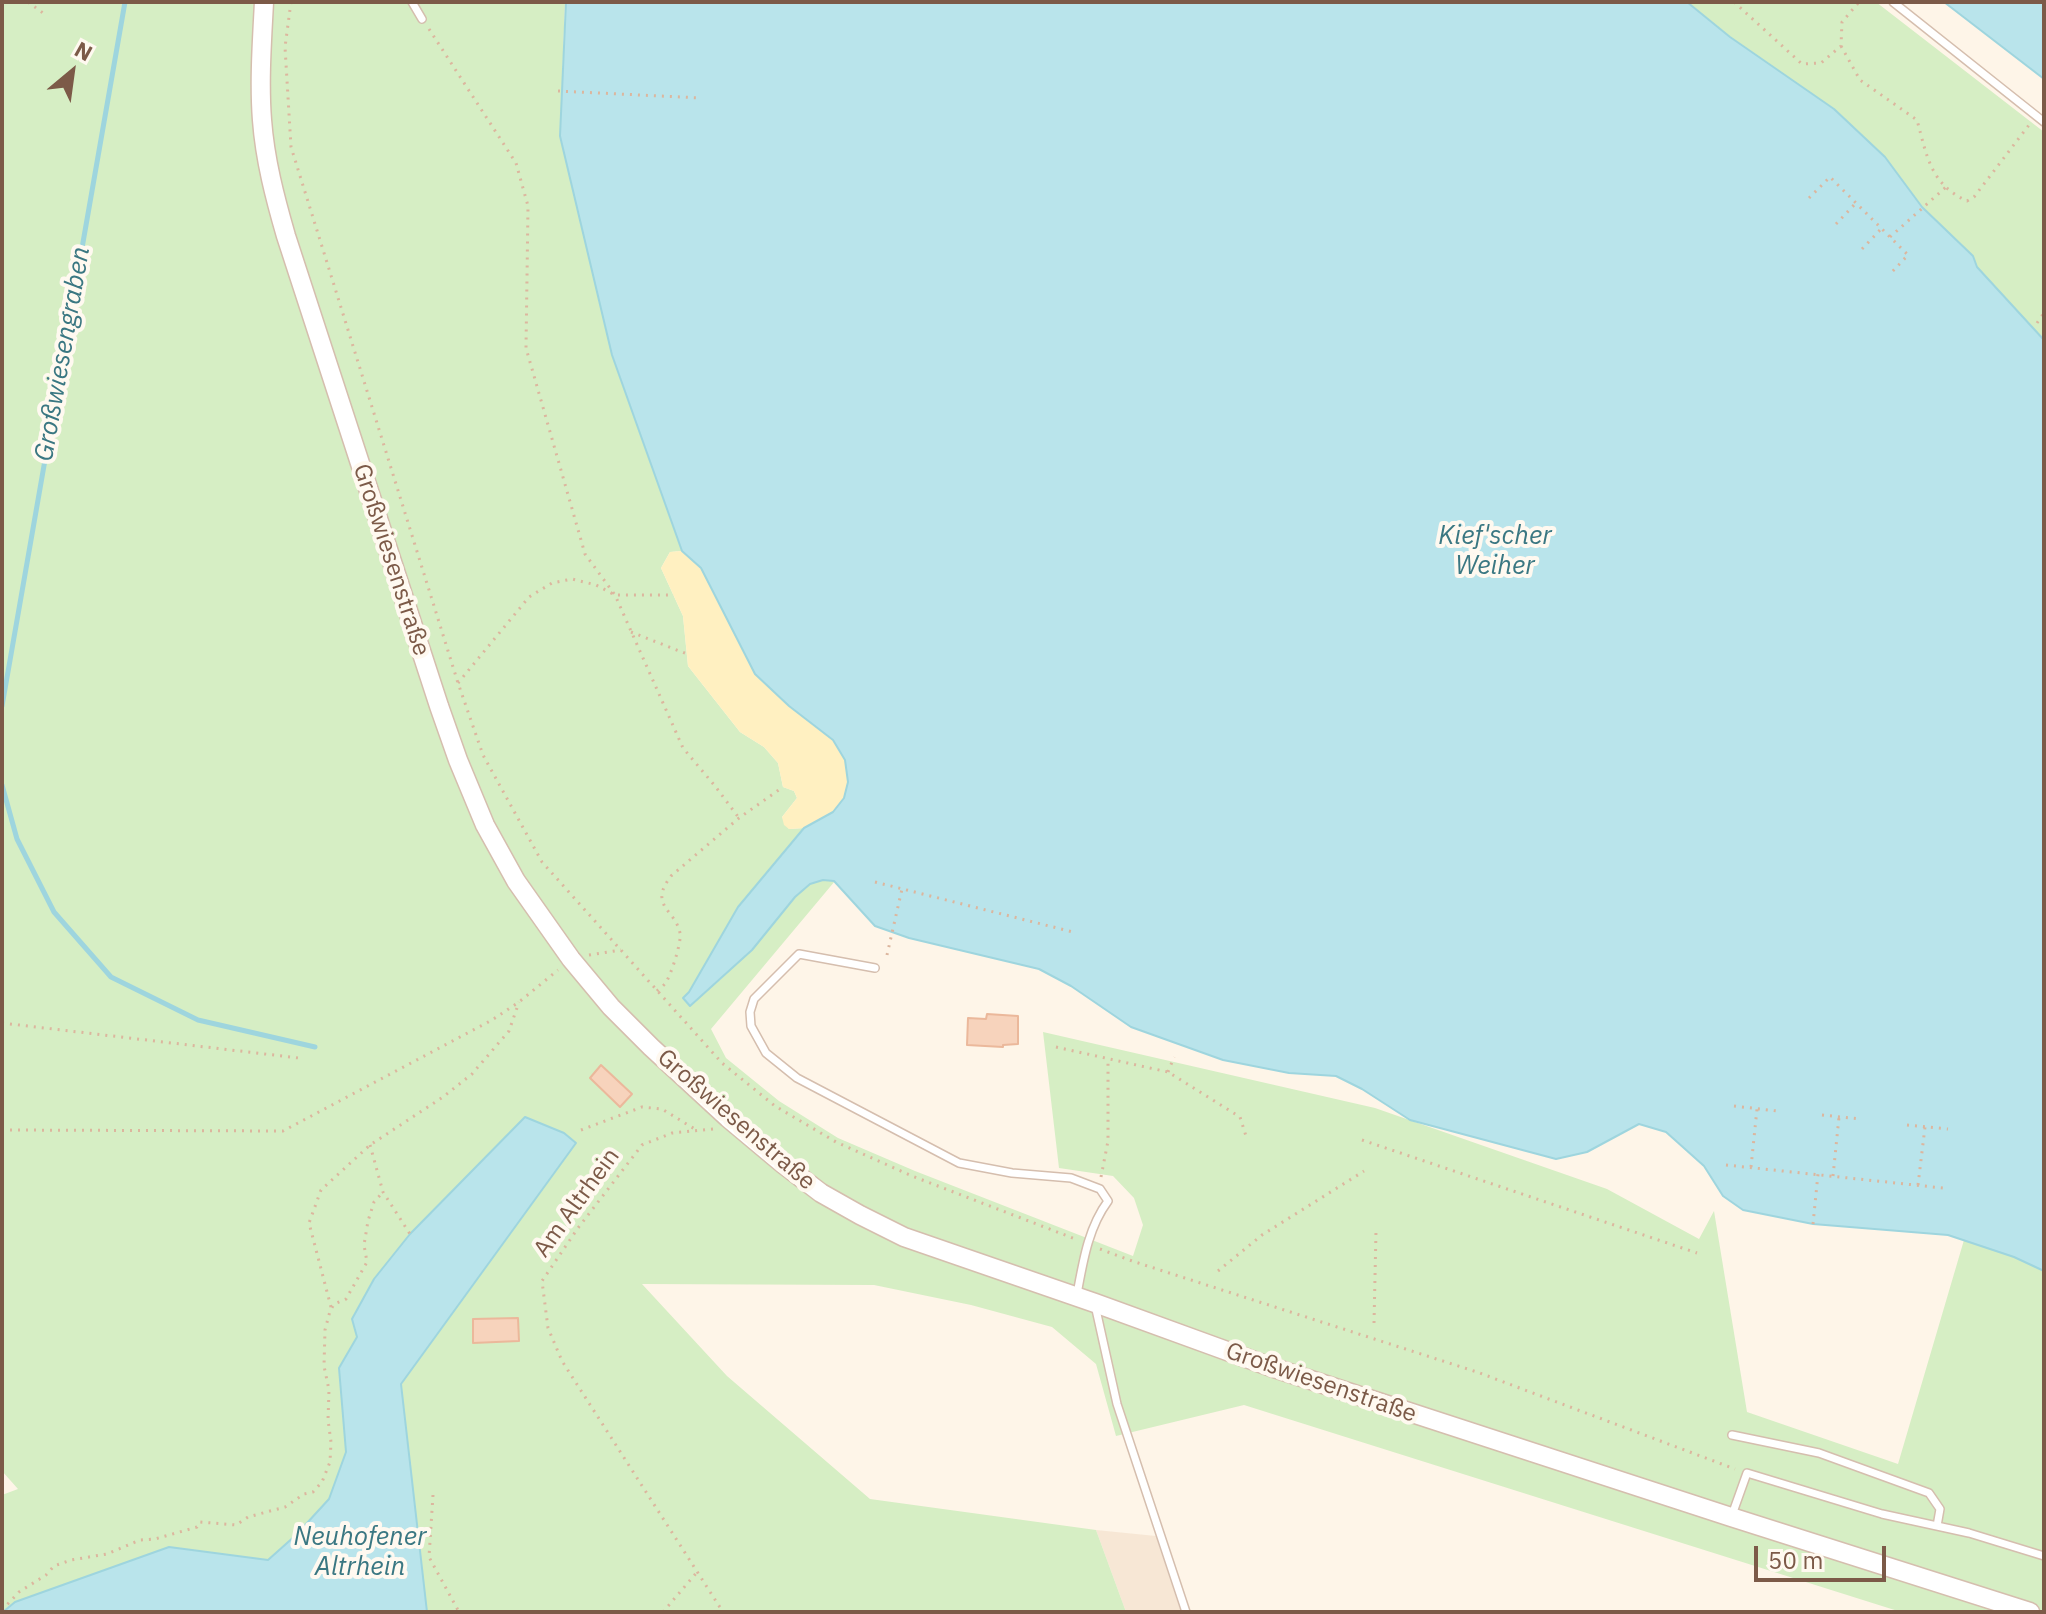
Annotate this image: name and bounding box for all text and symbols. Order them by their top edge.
north arrow [32,32,112,112]
text: N [70,34,98,67]
water label: Großwiesengraben [29,244,97,464]
street label: Großwiesenstraße [346,460,436,660]
water label: Kief'scher Weiher [1438,520,1552,582]
street label: Großwiesenstraße [651,1044,821,1196]
street label: Am Altrhein [528,1143,626,1263]
street label: Großwiesenstraße [1222,1337,1420,1429]
water label: Neuhofener Altrhein [293,1521,427,1582]
scale bar [1758,1530,1890,1580]
text: 50 m [1768,1544,1823,1576]

